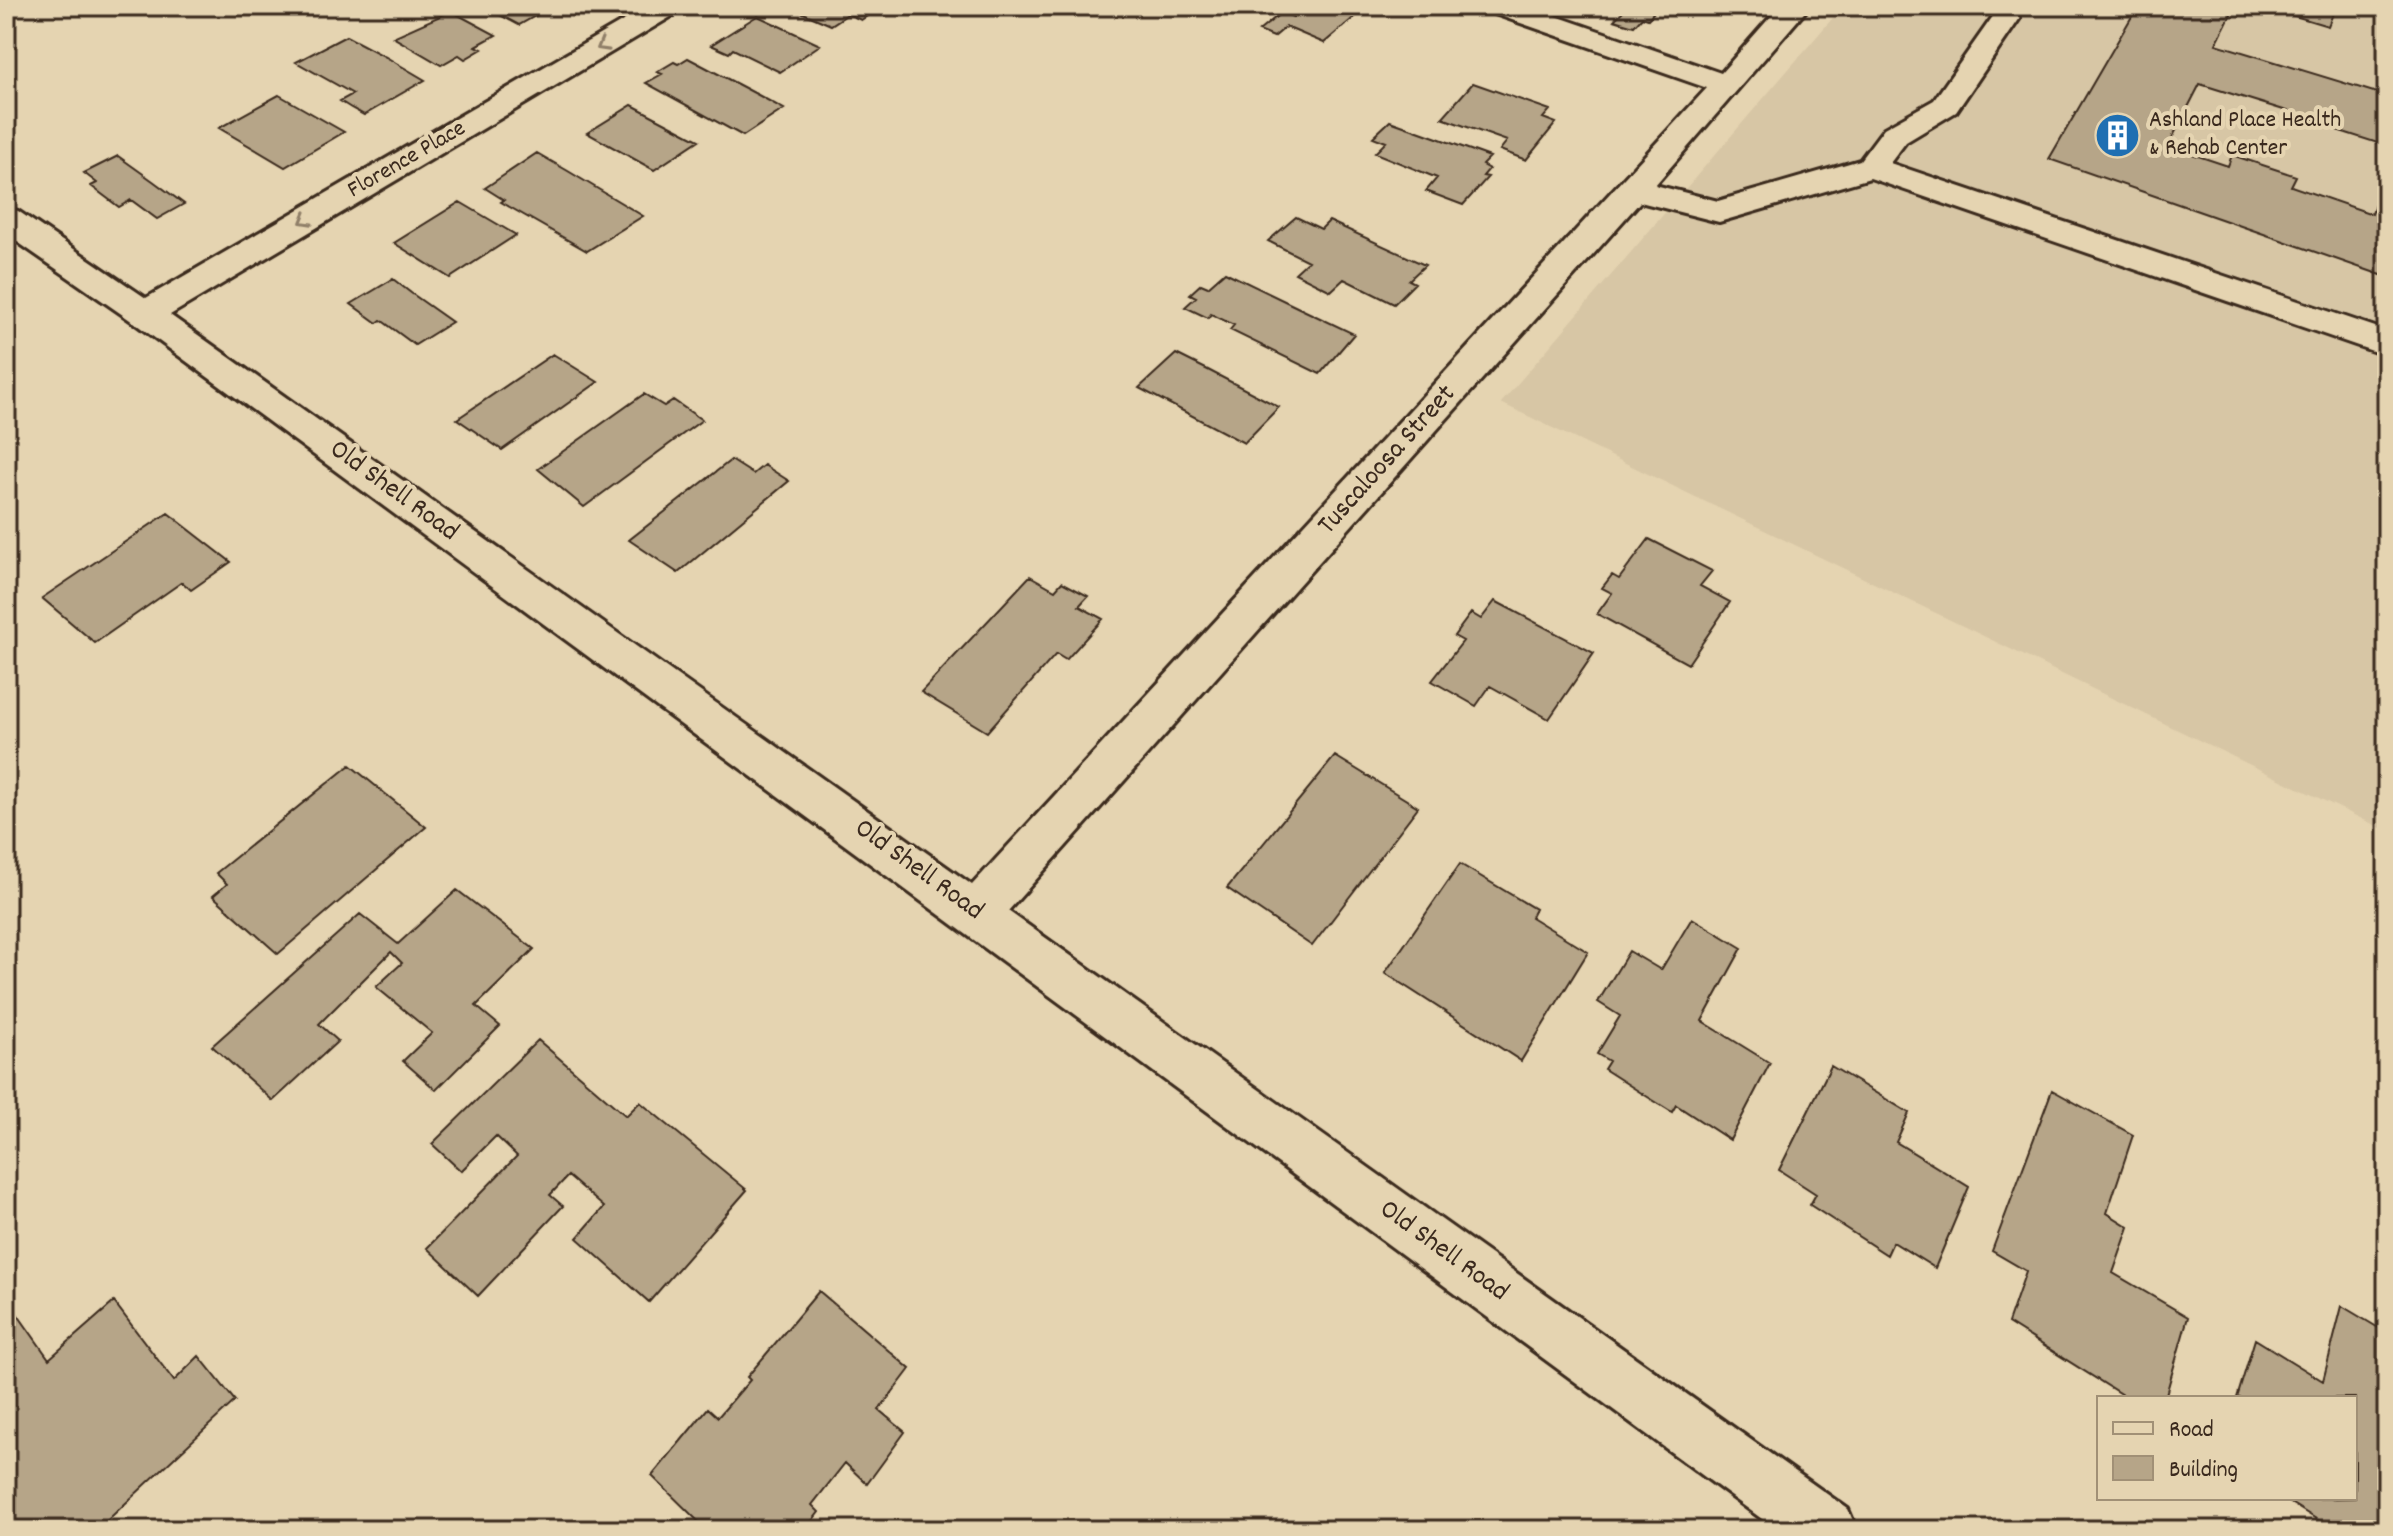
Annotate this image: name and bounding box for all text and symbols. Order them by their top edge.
one-way arrow [596,36,611,51]
place label: Ashland Place Health & Rehab Center [2149,104,2341,166]
building icon: Ashland Place Health & Rehab Center [2094,111,2142,159]
street label: Florence Place [342,112,472,208]
one-way arrow [299,210,314,226]
street label: Tuscaloosa Street [1309,377,1467,545]
street label: Old Shell Road [320,431,466,553]
street label: Old Shell Road [845,810,991,932]
street label: Old Shell Road [1370,1191,1516,1313]
legend [2097,1396,2357,1500]
text: Road [2169,1414,2214,1448]
text: Building [2169,1454,2238,1488]

